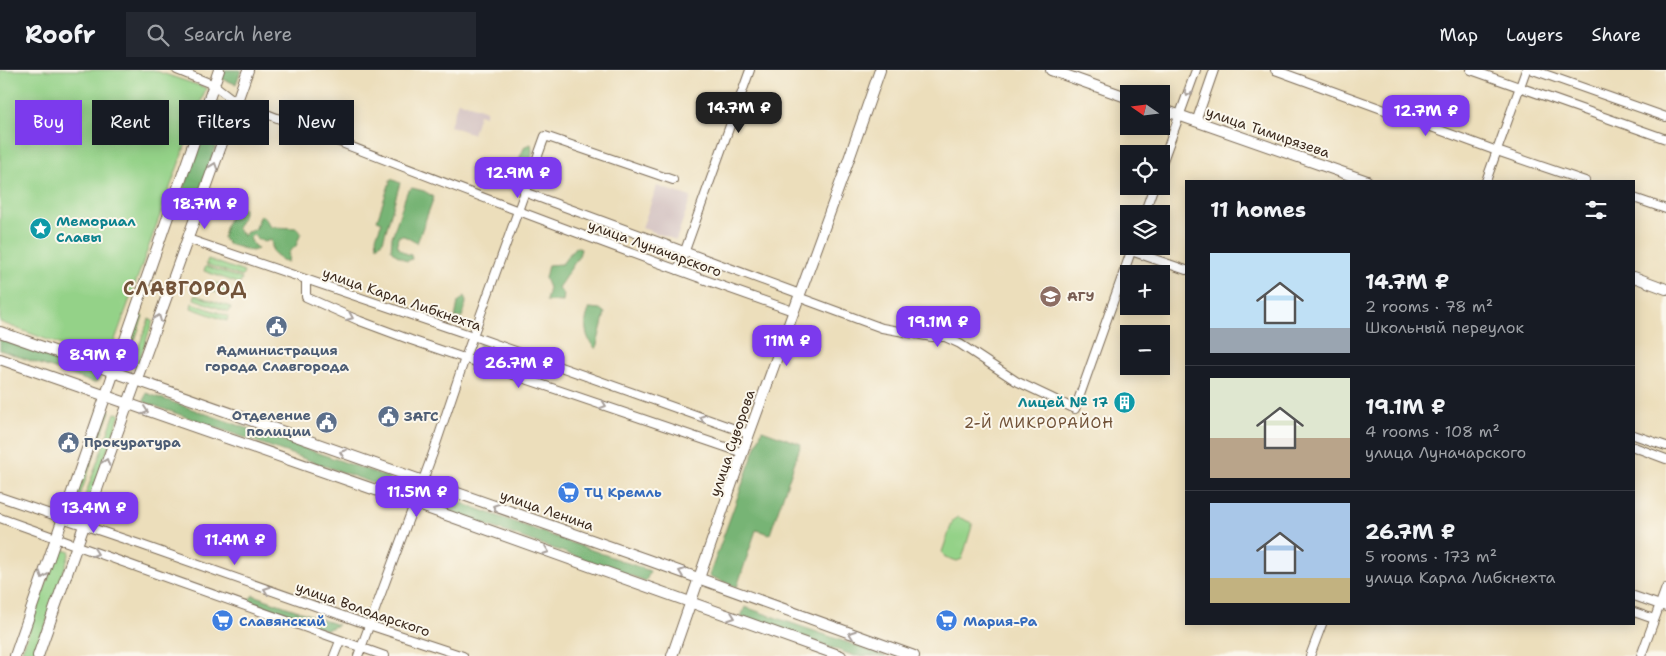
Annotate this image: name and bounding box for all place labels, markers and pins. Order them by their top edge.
pin: 14.7M ₽ [693,92,785,134]
pin: 12.7M ₽ [1380,94,1472,137]
pin: 12.9M ₽ [472,156,564,199]
pin: 18.7M ₽ [159,188,251,230]
place label: Мемориал Славы [56,212,136,246]
place icon: Мемориал Славы [28,217,52,241]
school or university icon: АГУ [1039,284,1063,308]
place label: АГУ [1067,287,1094,305]
pin: 19.1M ₽ [892,306,984,348]
public building icon: Администрация города Славгорода [265,315,289,339]
pin: 11M ₽ [752,324,822,367]
pin: 8.9M ₽ [57,338,139,381]
place label: Администрация города Славгорода [205,341,349,375]
pin: 26.7M ₽ [473,346,565,389]
building icon: Лицей № 17 [1112,390,1136,414]
place label: Лицей № 17 [1018,393,1108,411]
public building icon: ЗАГС [376,404,400,428]
place label: Отделение полиции [232,406,311,440]
place label: ЗАГС [404,407,439,425]
public building icon: Отделение полиции [315,411,339,435]
public building icon: Прокуратура [56,430,80,454]
place label: Прокуратура [84,433,181,451]
pin: 11.5M ₽ [371,476,463,518]
supermarket icon: ТЦ Кремль [556,480,580,504]
place label: ТЦ Кремль [584,483,662,501]
pin: 13.4M ₽ [48,492,140,534]
pin: 11.4M ₽ [189,524,281,566]
supermarket icon: Славянский [211,609,235,633]
supermarket icon: Мария-Ра [935,609,959,633]
place label: Славянский [239,612,326,630]
place label: Мария-Ра [963,612,1038,630]

